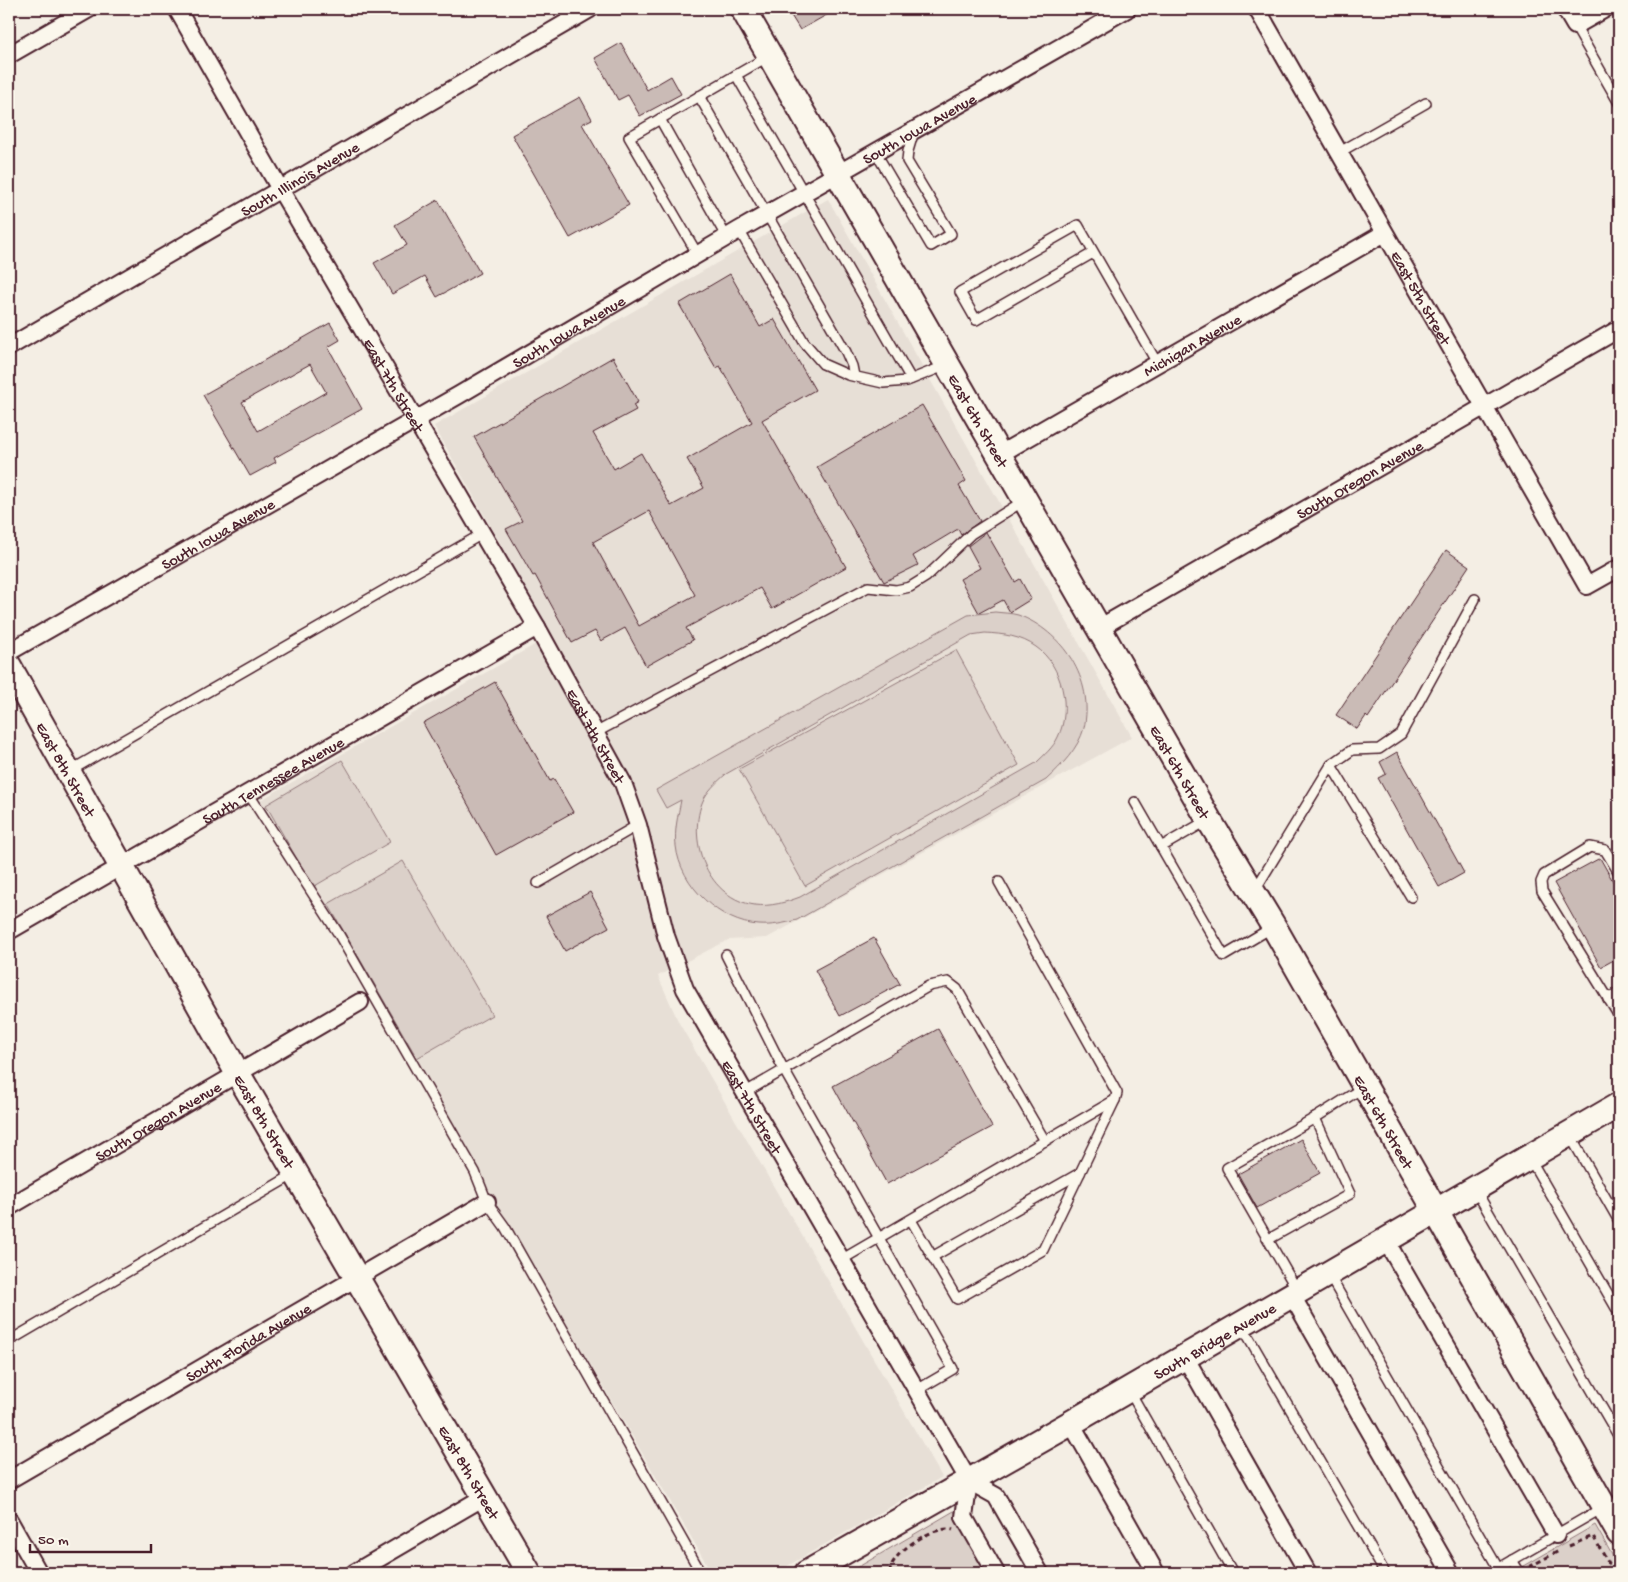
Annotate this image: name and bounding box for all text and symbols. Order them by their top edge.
street label: South Iowa Avenue [860,91,981,171]
street label: South Illinois Avenue [239,139,364,223]
street label: East 5th Street [1384,249,1454,351]
street label: South Iowa Avenue [510,293,630,374]
street label: Michigan Avenue [1141,311,1246,383]
street label: East 7th Street [357,336,427,438]
street label: East 6th Street [942,372,1011,473]
street label: South Oregon Avenue [1294,437,1428,525]
street label: South Iowa Avenue [159,496,280,576]
street label: East 7th Street [560,687,628,789]
street label: East 8th Street [30,720,99,823]
street label: East 6th Street [1144,723,1213,824]
street label: South Tennessee Avenue [200,734,349,831]
street label: East 7th Street [715,1058,785,1159]
street label: East 8th Street [227,1072,298,1174]
street label: East 6th Street [1347,1073,1416,1174]
street label: South Oregon Avenue [93,1079,226,1167]
street label: South Florida Avenue [183,1300,316,1388]
street label: South Bridge Avenue [1151,1300,1281,1386]
street label: East 8th Street [432,1423,502,1525]
scale bar [30,1522,151,1554]
text: 50 m [38,1532,69,1550]

